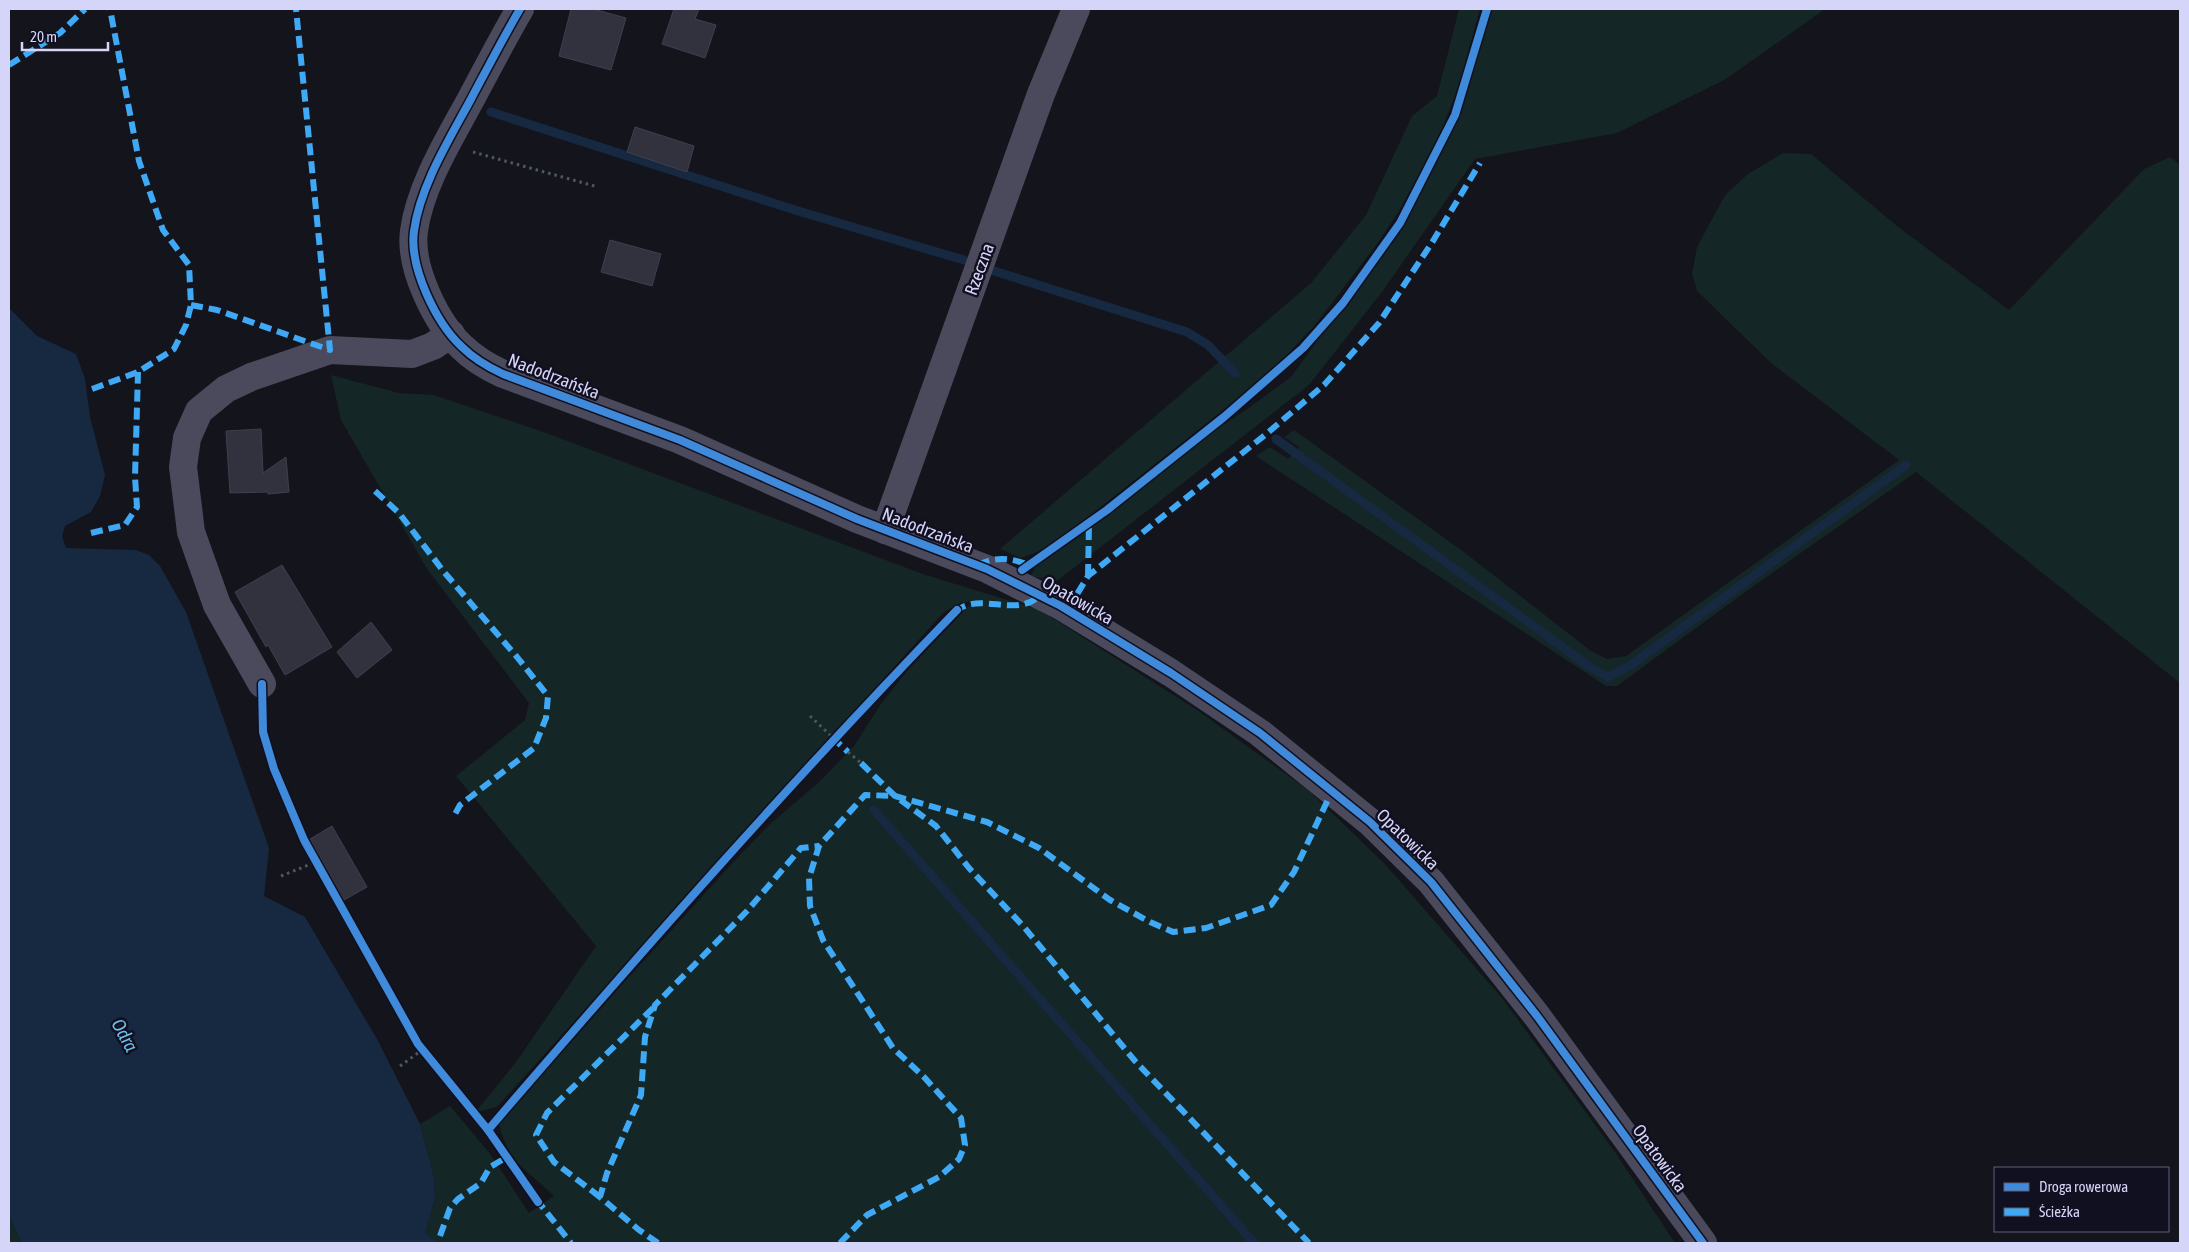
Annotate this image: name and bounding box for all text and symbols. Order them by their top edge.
scale bar [22,20,109,52]
text: 20 m [30,28,57,45]
street label: Rzeczna [960,240,998,298]
street label: Nadodrzańska [505,349,603,403]
street label: Nadodrzańska [879,503,977,557]
street label: Opatowicka [1039,571,1117,629]
street label: Opatowicka [1372,804,1444,874]
water label: Odra [107,1015,143,1055]
street label: Opatowicka [1628,1120,1692,1196]
legend [1994,1167,2169,1232]
text: Droga rowerowa [2039,1178,2128,1195]
text: Ścieżka [2039,1203,2080,1220]

